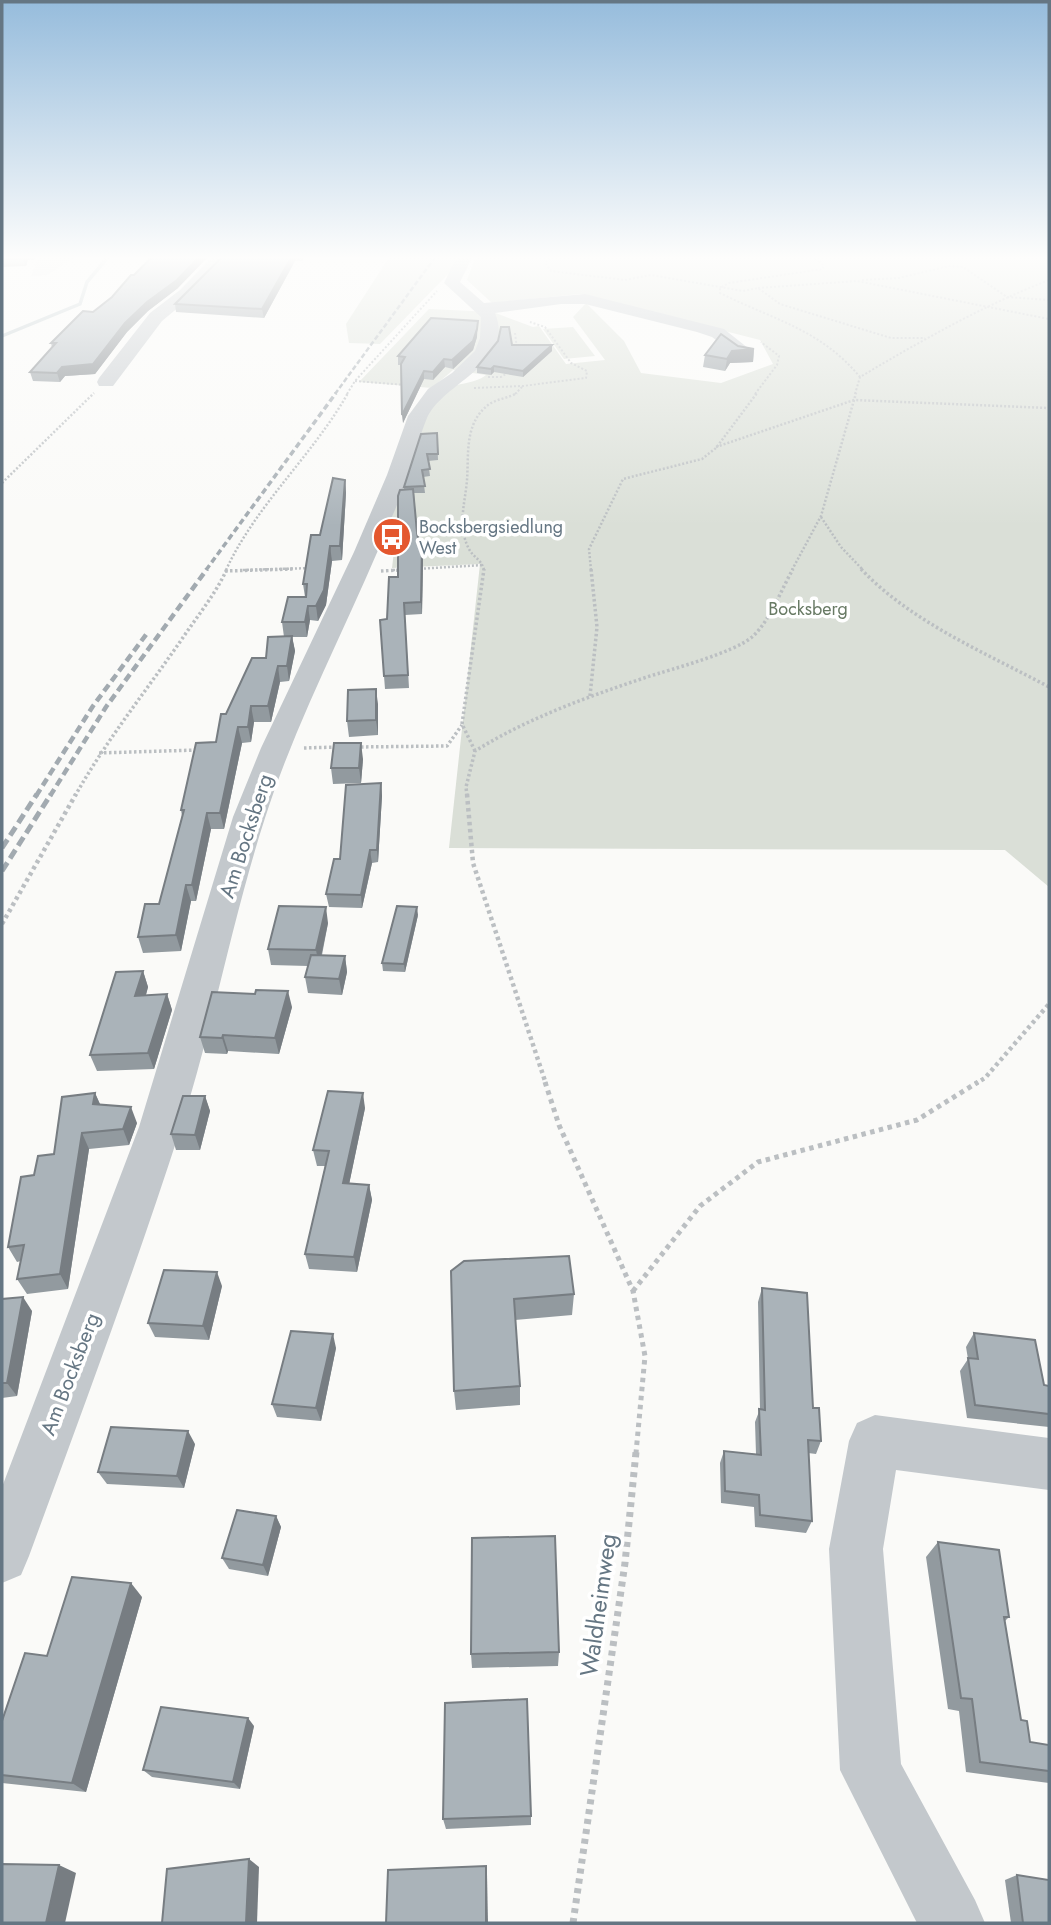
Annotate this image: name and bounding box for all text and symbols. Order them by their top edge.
place label: Bocksbergsiedlung West [419,514,563,561]
bus stop icon: Bocksbergsiedlung West [371,516,413,558]
park label: Bocksberg [768,596,848,622]
street label: Am Bocksberg [212,770,280,902]
street label: Am Bocksberg [33,1308,107,1440]
street label: Waldheimweg [571,1531,625,1679]

